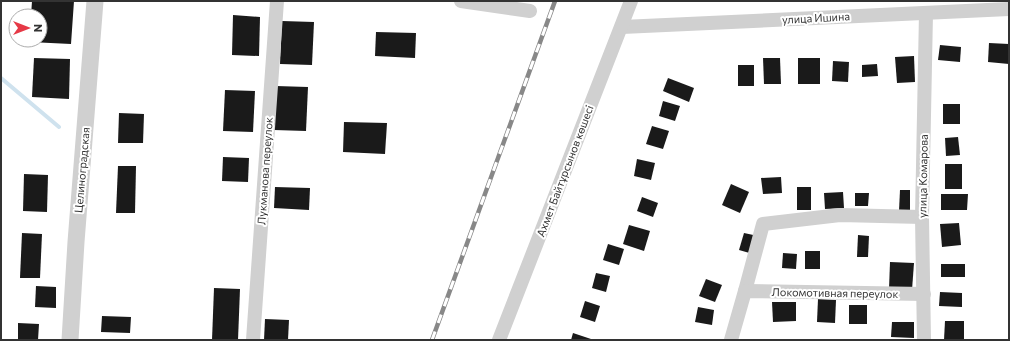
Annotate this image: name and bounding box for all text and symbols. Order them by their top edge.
north arrow [8,8,48,48]
street label: улица Ишина [782,9,850,26]
text: N [32,24,45,32]
street label: Ахмет Байтұрсынов көшесі [533,103,596,239]
street label: Лукманова переулок [254,116,275,225]
street label: Целиноградская [71,127,92,213]
street label: улица Комарова [915,134,930,218]
street label: Локомотивная переулок [772,285,899,300]

